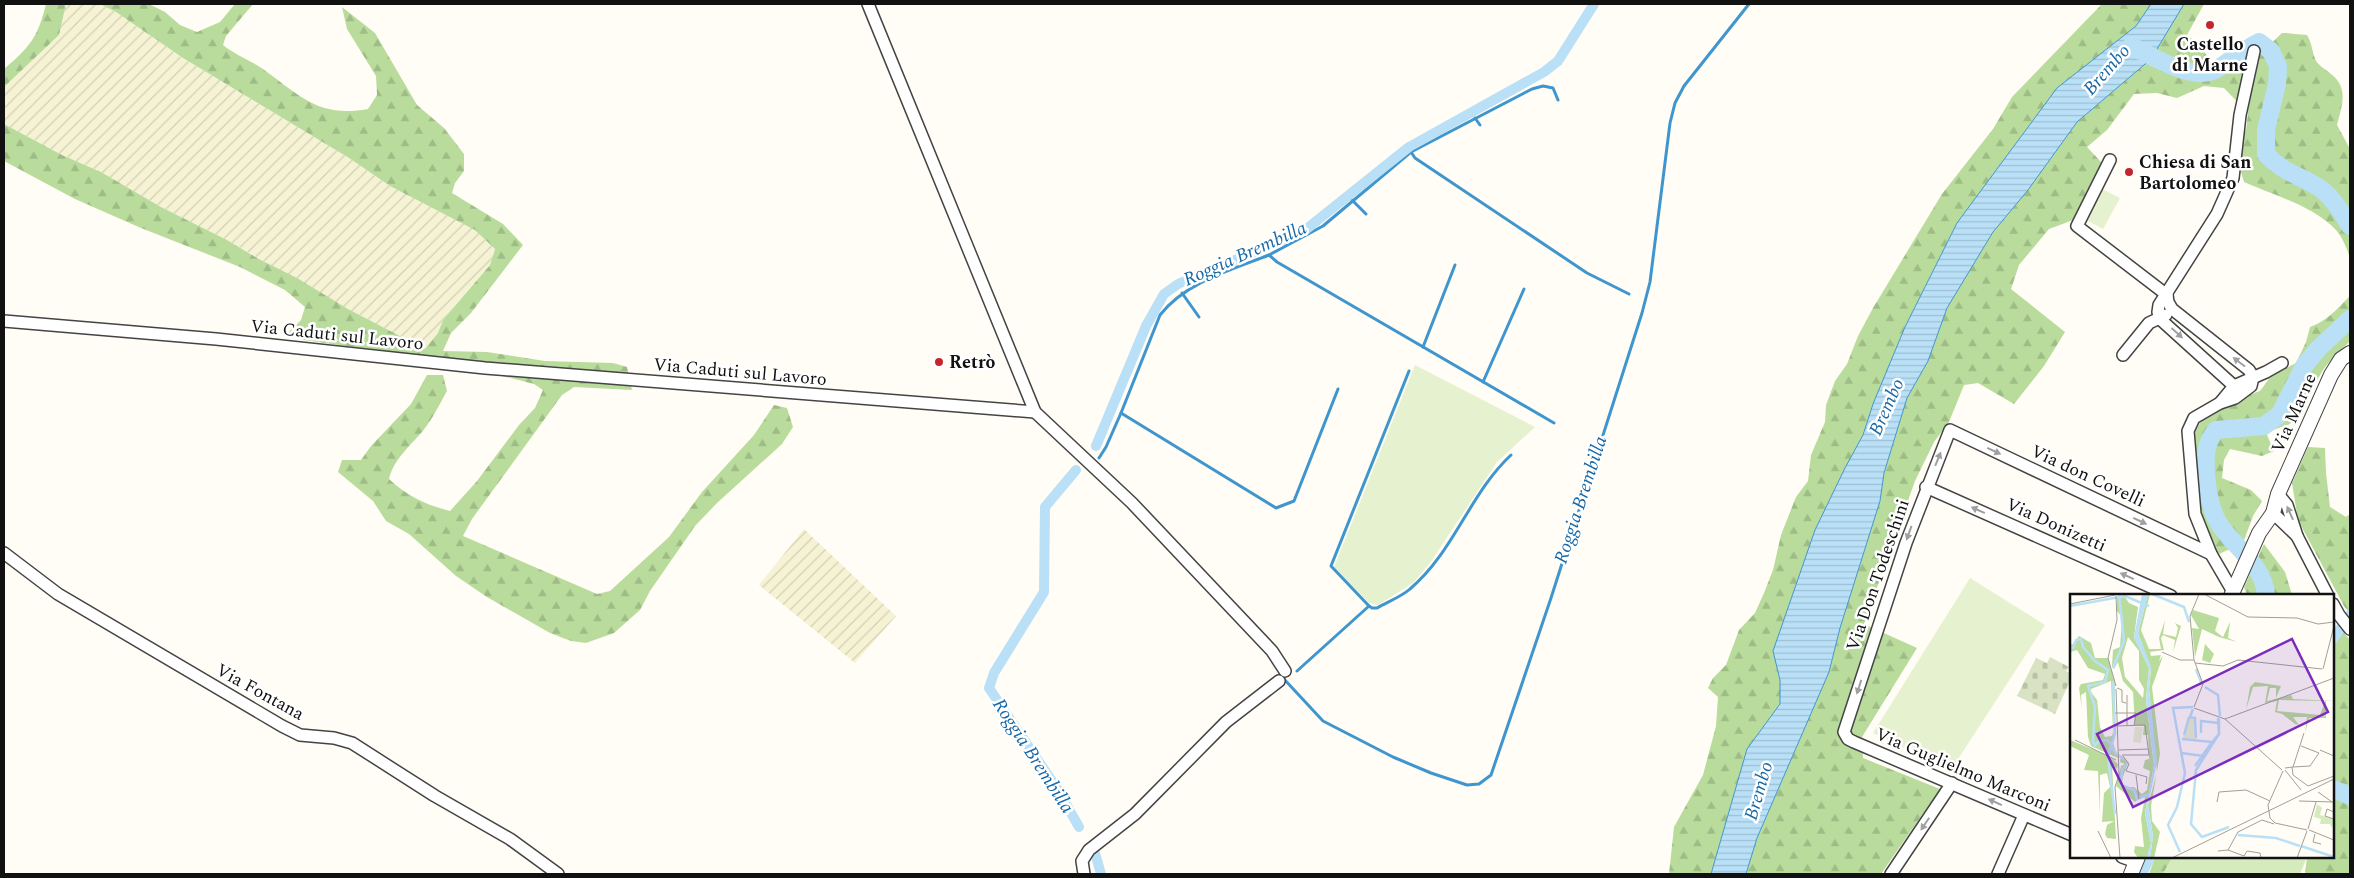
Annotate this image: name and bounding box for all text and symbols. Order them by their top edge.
marker: Castello di Marne [2204,19,2216,31]
place label: Castello di Marne [2172,31,2248,79]
water label: Brembo [2076,38,2138,102]
place label: Chiesa di San Bartolomeo [2139,149,2251,197]
marker: Chiesa di San Bartolomeo [2123,166,2135,178]
water label: Roggia Brembilla [1179,214,1312,294]
street label: Via Caduti sul Lavoro [249,312,425,358]
one-way arrow [2170,328,2183,339]
place label: Retrò [949,349,996,376]
street label: Via Caduti sul Lavoro [652,351,828,393]
marker: Retrò [933,356,945,368]
one-way arrow [2233,357,2246,368]
street label: Via Marne [2264,369,2324,457]
water label: Brembo [1862,374,1912,440]
water label: Roggia Brembilla [1547,432,1615,568]
street label: Via don Covelli [2026,438,2150,514]
one-way arrow [1986,447,2001,455]
one-way arrow [1934,451,1942,466]
street label: Via Donizetti [2001,491,2111,559]
street label: Via Don Todeschini [1839,495,1917,655]
one-way arrow [1971,506,1985,514]
one-way arrow [2285,506,2293,520]
one-way arrow [2133,517,2147,525]
one-way arrow [1905,526,1913,541]
one-way arrow [2120,571,2134,579]
inset map [2070,594,2334,858]
street label: Via Fontana [211,657,309,727]
one-way arrow [1854,680,1862,695]
water label: Roggia Brembilla [985,692,1081,820]
street label: Via Guglielmo Marconi [1871,721,2055,819]
water label: Brembo [1737,758,1781,824]
one-way arrow [1988,797,2002,805]
one-way arrow [1920,817,1930,830]

